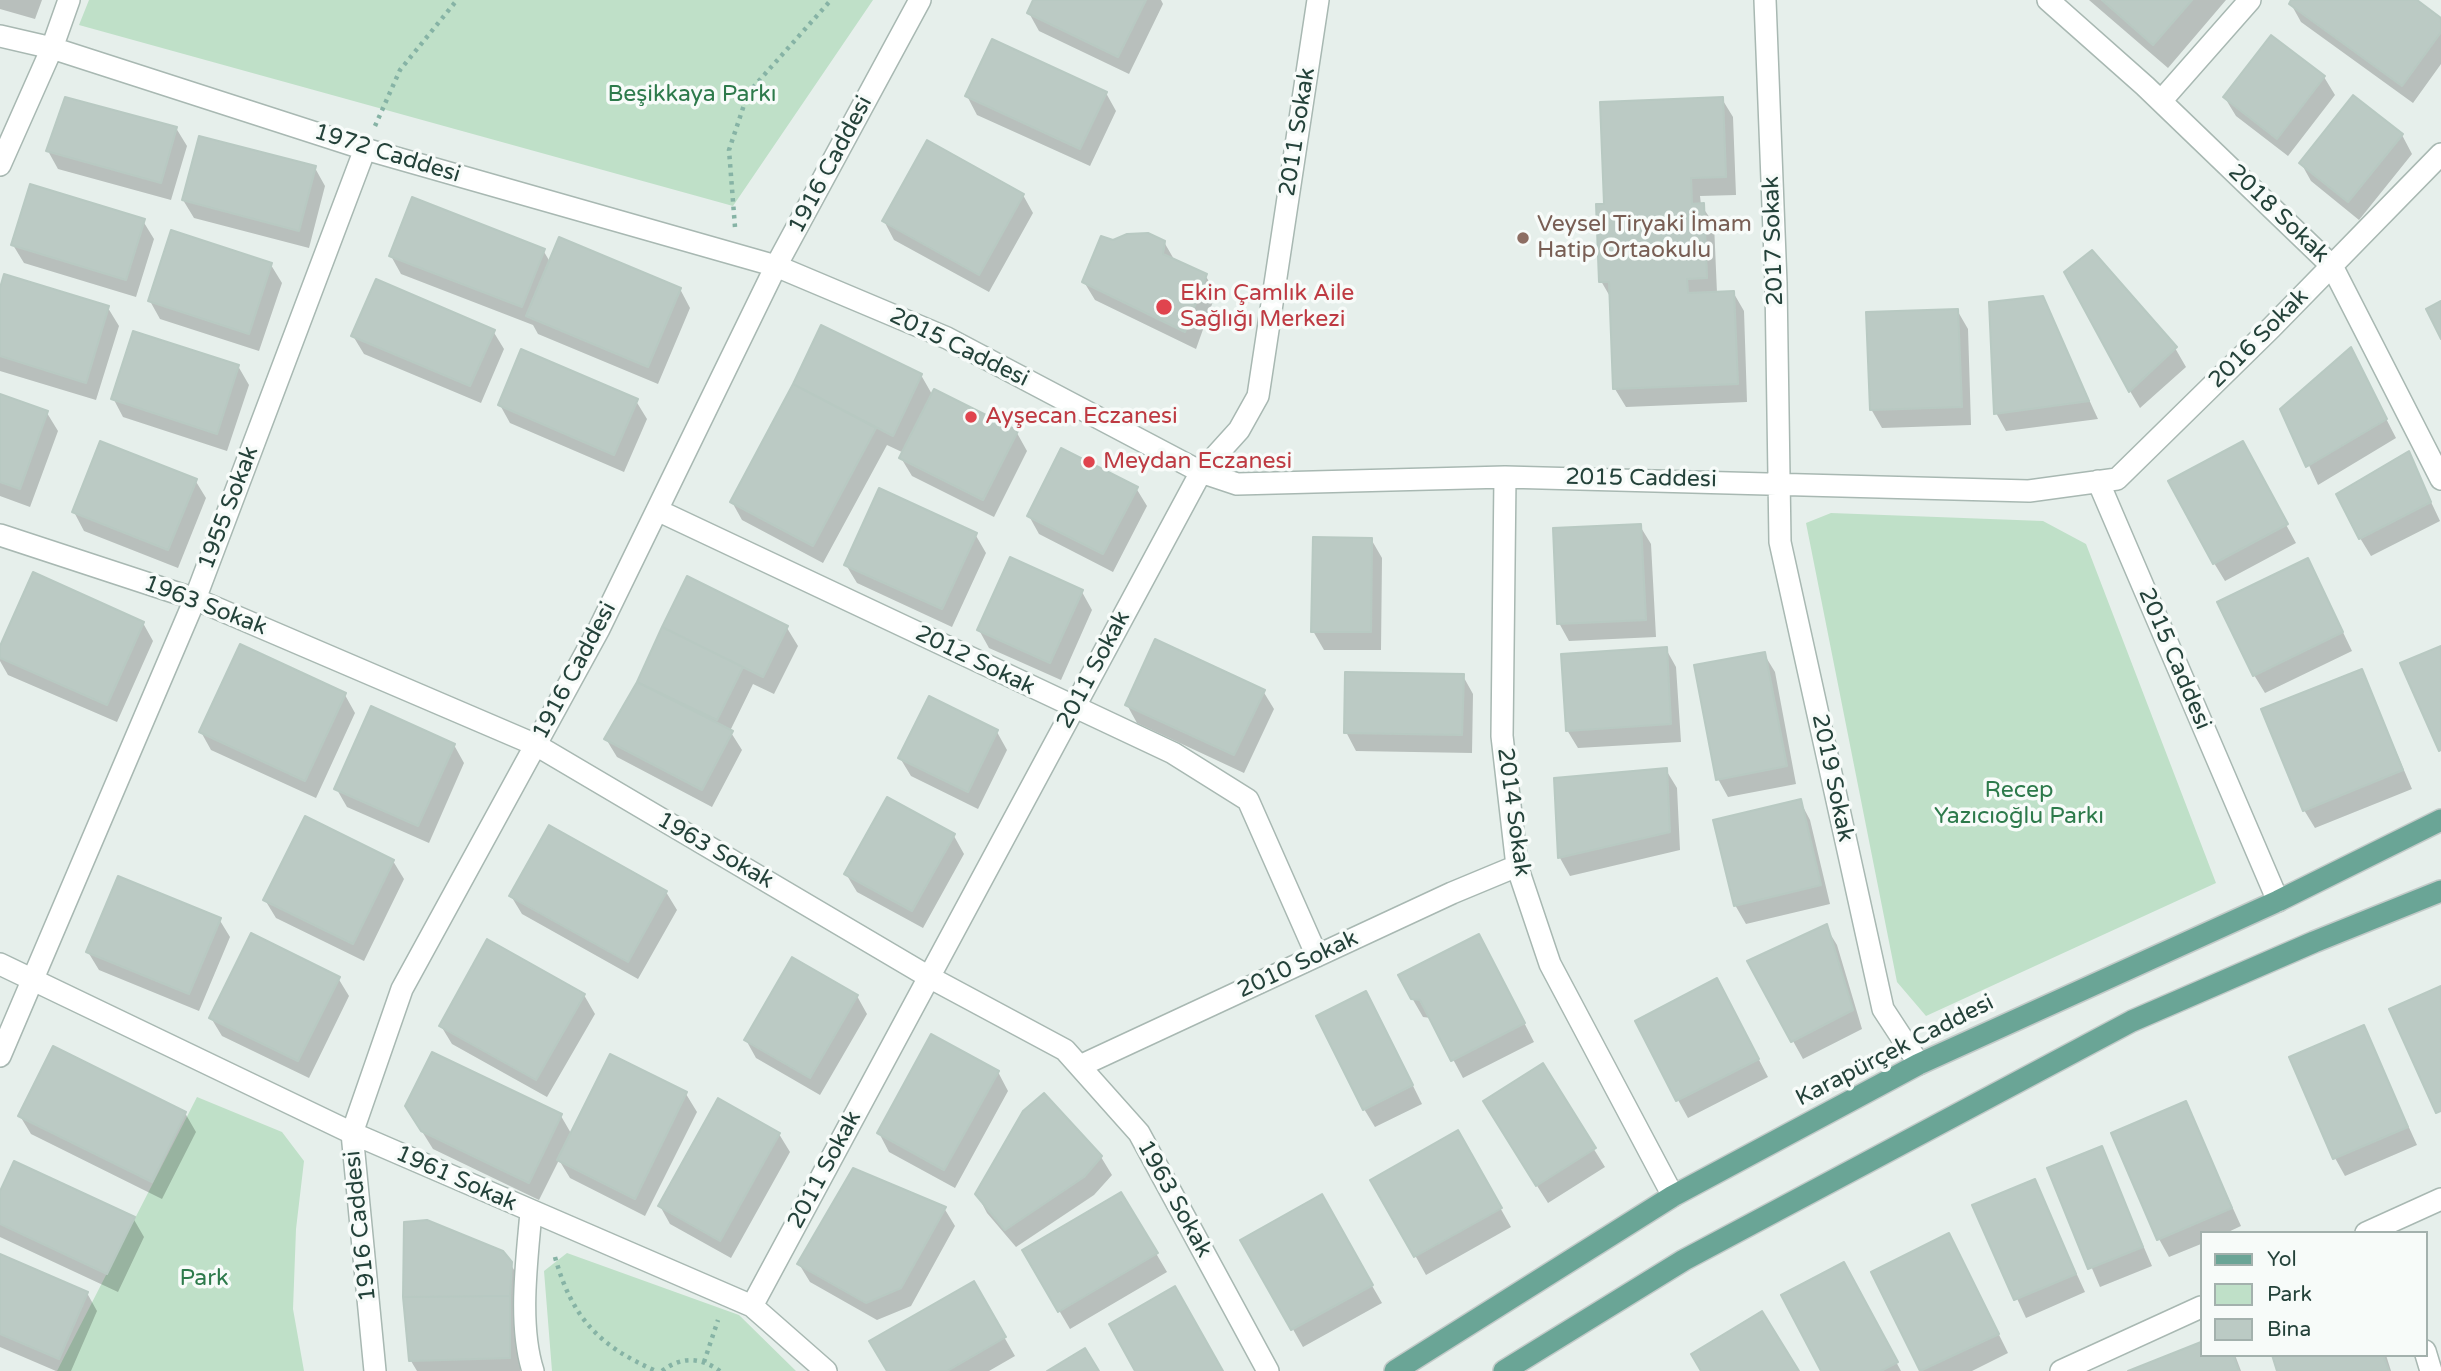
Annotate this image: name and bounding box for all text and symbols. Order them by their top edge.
street label: 2011 Sokak [1274,66,1322,198]
park label: Beşikkaya Parkı [607,81,777,109]
street label: 1916 Caddesi [783,92,879,238]
street label: 1972 Caddesi [311,119,463,189]
street label: 2018 Sokak [2222,159,2334,269]
street label: 2017 Sokak [1758,176,1790,306]
place label: Veysel Tiryaki İmam Hatip Ortaokulu [1537,211,1752,265]
marker: Veysel Tiryaki İmam Hatip Ortaokulu [1515,230,1531,246]
place label: Ekin Çamlık Aile Sağlığı Merkezi [1180,280,1354,334]
street label: 2016 Sokak [2203,283,2315,395]
marker: Ekin Çamlık Aile Sağlığı Merkezi [1154,297,1174,317]
street label: 2015 Caddesi [885,302,1033,394]
place label: Ayşecan Eczanesi [985,403,1178,431]
marker: Ayşecan Eczanesi [963,409,979,425]
street label: 1955 Sokak [193,443,265,573]
place label: Meydan Eczanesi [1103,448,1292,476]
marker: Meydan Eczanesi [1081,454,1097,470]
street label: 2015 Caddesi [1565,464,1717,494]
street label: 1963 Sokak [140,570,270,642]
street label: 2015 Caddesi [2132,584,2216,734]
street label: 1916 Caddesi [527,598,623,744]
street label: 2011 Sokak [1051,606,1137,734]
street label: 2012 Sokak [911,620,1039,702]
street label: 2019 Sokak [1805,712,1859,844]
street label: 2014 Sokak [1490,746,1536,878]
park label: Recep Yazıcıoğlu Parkı [1934,777,2104,831]
street label: 1963 Sokak [652,807,778,895]
street label: 2010 Sokak [1233,925,1363,1005]
street label: Karapürçek Caddesi [1791,989,1999,1113]
street label: 2011 Sokak [782,1106,868,1234]
street label: 1963 Sokak [1130,1136,1218,1262]
street label: 1961 Sokak [391,1140,521,1218]
street label: 1916 Caddesi [339,1149,383,1303]
legend [2200,1231,2427,1357]
text: Yol [2267,1247,2297,1272]
park label: Park [179,1265,229,1293]
text: Park [2267,1282,2312,1307]
text: Bina [2267,1317,2311,1342]

